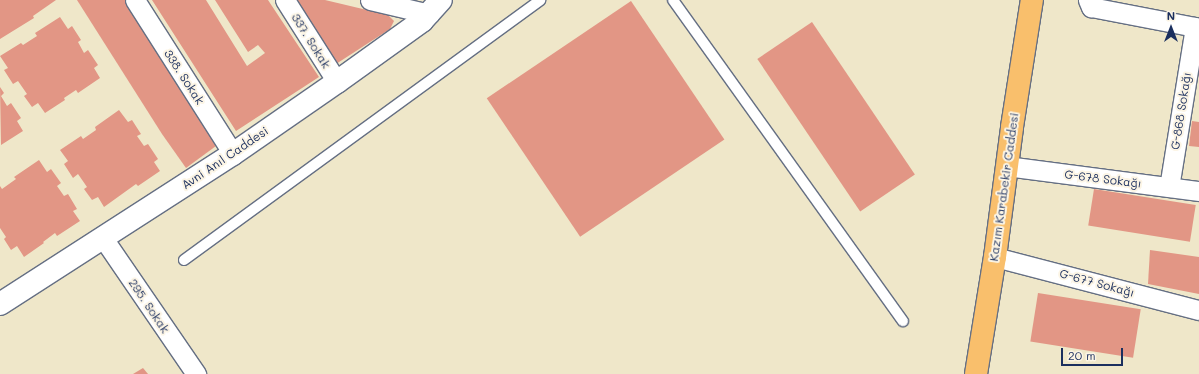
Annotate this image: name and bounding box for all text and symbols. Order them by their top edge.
north arrow [1151,8,1191,48]
text: N [1167,8,1175,23]
street label: 337. Sokak [288,11,334,71]
street label: 338. Sokak [161,47,207,107]
street label: G-868 Sokağı [1168,71,1194,151]
street label: Kazım Karabekir Caddesi [986,112,1022,262]
street label: Avni Anıl Caddesi [179,124,271,192]
street label: G-678 Sokağı [1064,167,1142,191]
street label: G-677 Sokağı [1058,266,1136,300]
street label: 295. Sokak [126,276,172,336]
scale bar [1063,340,1125,366]
text: 20 m [1068,347,1096,363]

